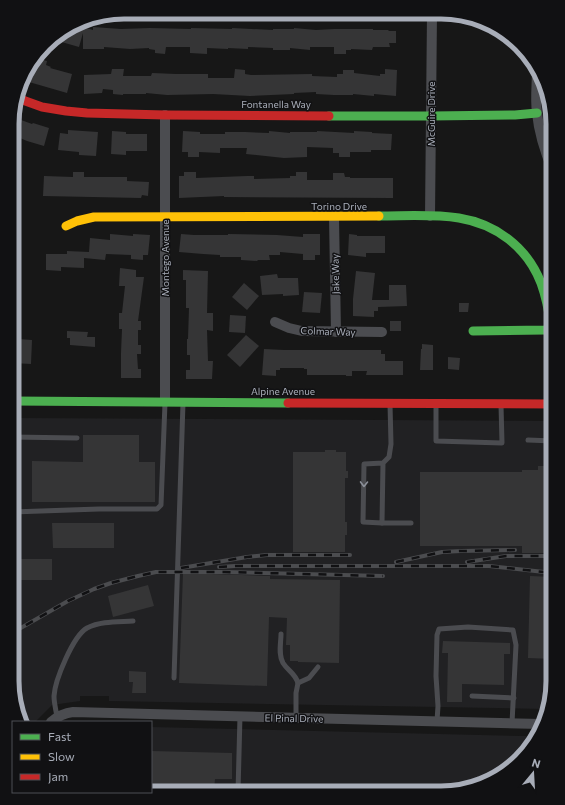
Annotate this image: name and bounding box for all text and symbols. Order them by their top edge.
street label: McGuire Drive [425,81,437,147]
street label: Fontanella Way [241,98,311,110]
street label: Torino Drive [311,200,367,212]
street label: Montego Avenue [159,219,171,297]
street label: Jake Way [329,254,341,294]
street label: Colmar Way [300,324,356,338]
street label: Alpine Avenue [251,385,315,397]
one-way arrow [360,481,368,487]
street label: El Pinal Drive [264,711,324,725]
legend [12,721,152,793]
text: Fast [48,729,71,743]
text: Slow [48,749,75,763]
north arrow [513,753,553,793]
text: N [530,756,542,770]
text: Jam [48,769,68,784]

